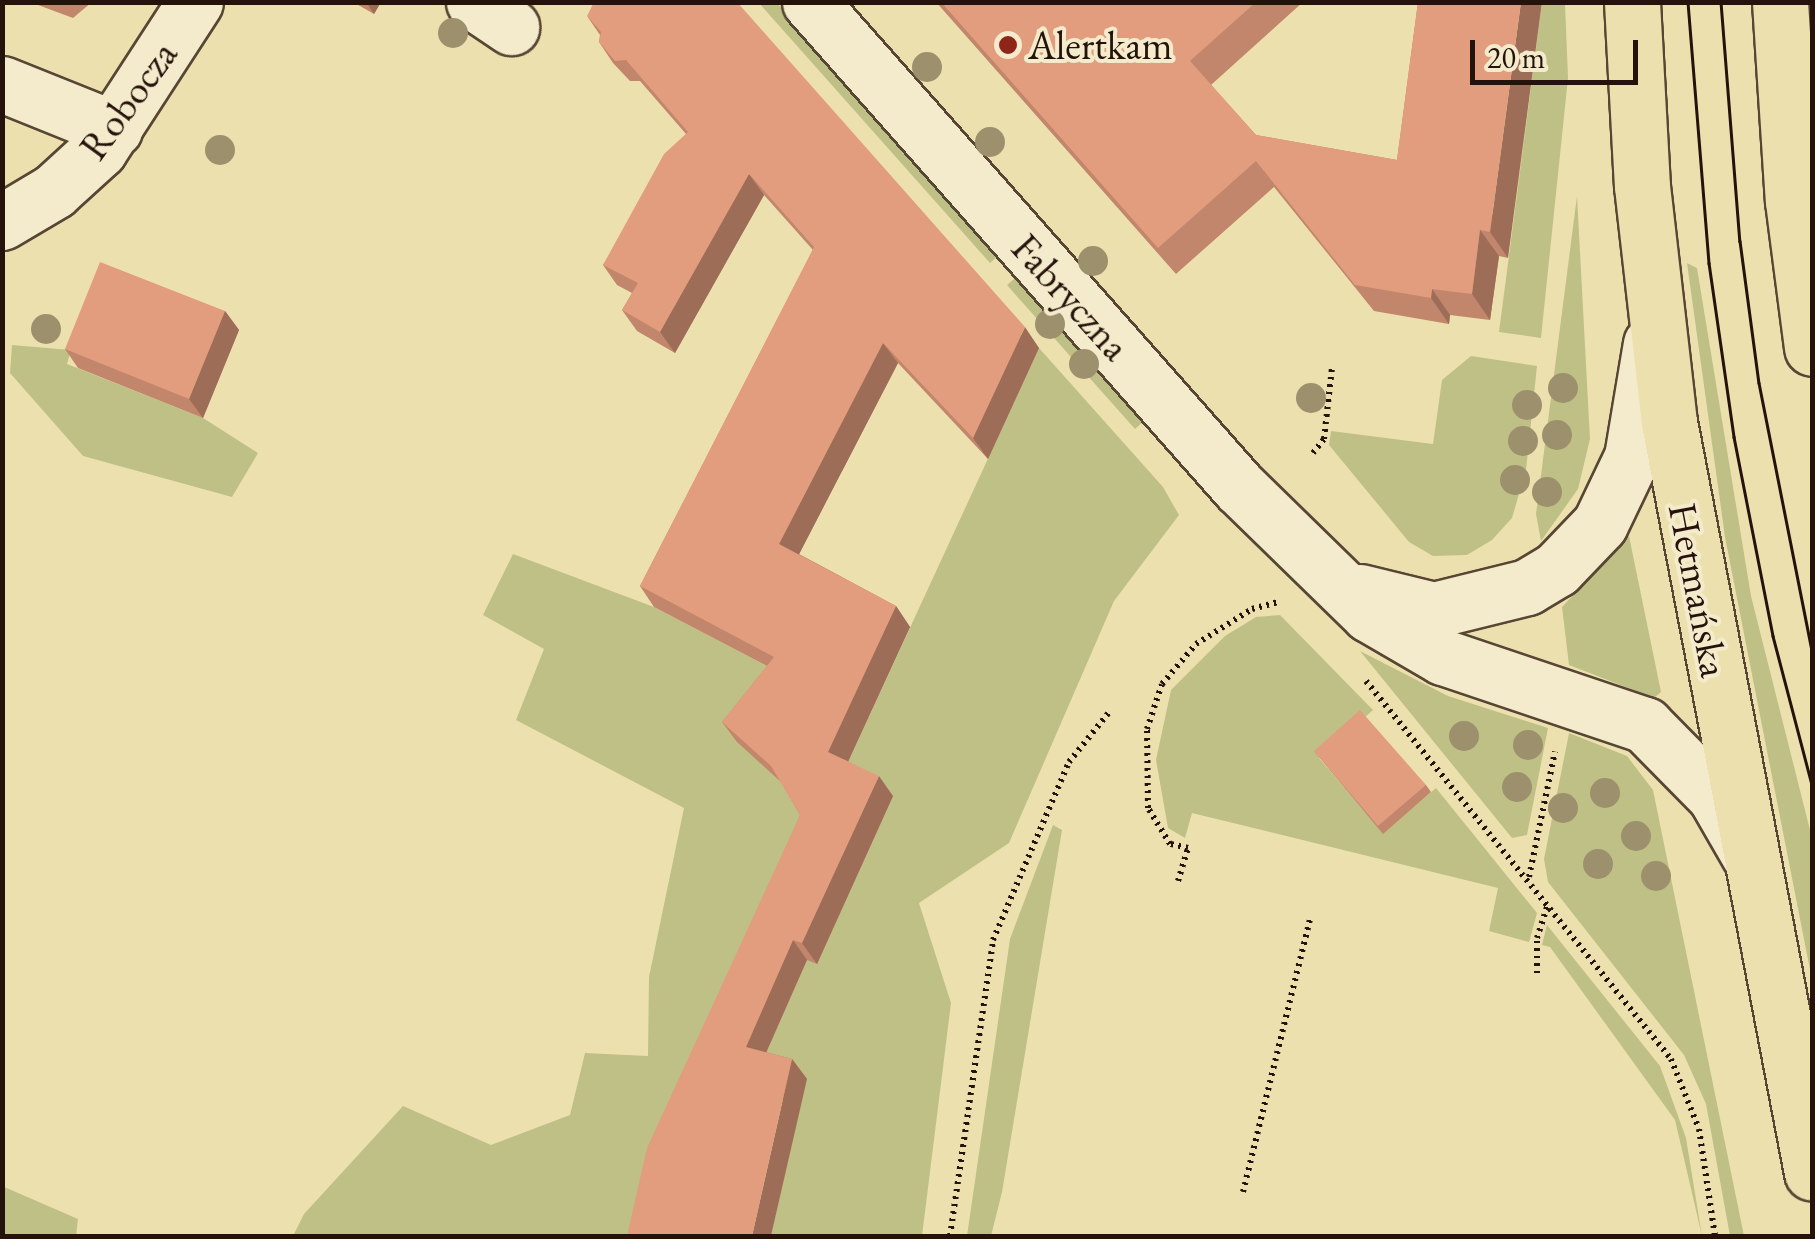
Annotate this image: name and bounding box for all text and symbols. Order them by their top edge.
scale bar [1475,20,1642,82]
place label: Alertkam [1028,21,1173,69]
street label: Robocza [69,31,187,169]
marker: Alertkam [997,34,1019,56]
text: 20 m [1487,38,1545,77]
street label: Fabryczna [1002,224,1140,370]
street label: Hetmańska [1659,499,1739,681]

